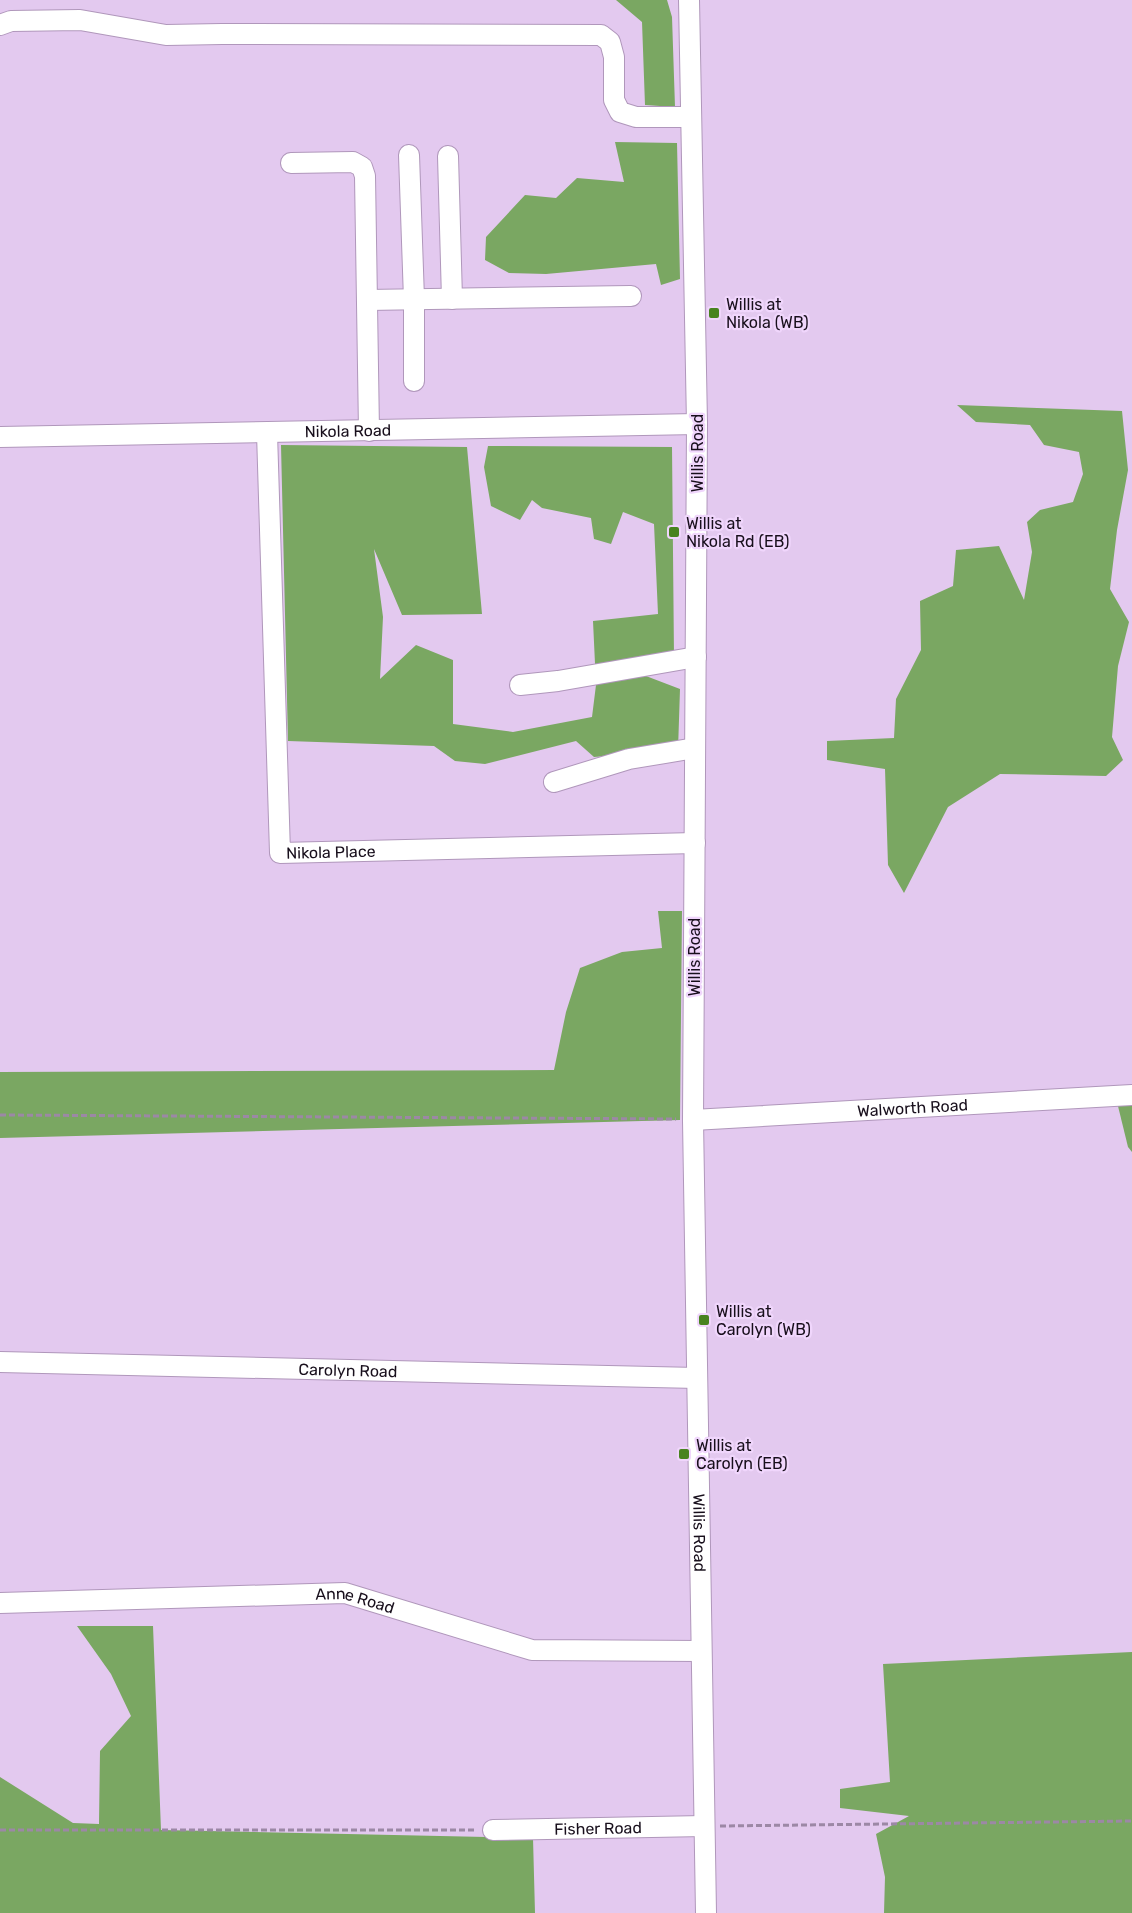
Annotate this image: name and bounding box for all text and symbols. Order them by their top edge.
place label: Willis at Nikola (WB) [726,295,809,332]
marker: Willis at Nikola (WB) [707,306,721,320]
street label: Willis Road [688,414,707,492]
street label: Nikola Road [304,420,391,441]
place label: Willis at Nikola Rd (EB) [686,514,789,551]
marker: Willis at Nikola Rd (EB) [667,525,681,539]
street label: Nikola Place [286,841,376,862]
street label: Willis Road [685,918,704,996]
street label: Walworth Road [857,1095,969,1120]
place label: Willis at Carolyn (WB) [716,1302,811,1339]
marker: Willis at Carolyn (WB) [697,1313,711,1327]
street label: Carolyn Road [298,1359,398,1381]
place label: Willis at Carolyn (EB) [696,1436,788,1473]
marker: Willis at Carolyn (EB) [677,1447,691,1461]
street label: Willis Road [690,1494,710,1572]
street label: Anne Road [315,1583,397,1617]
street label: Fisher Road [554,1818,642,1838]

